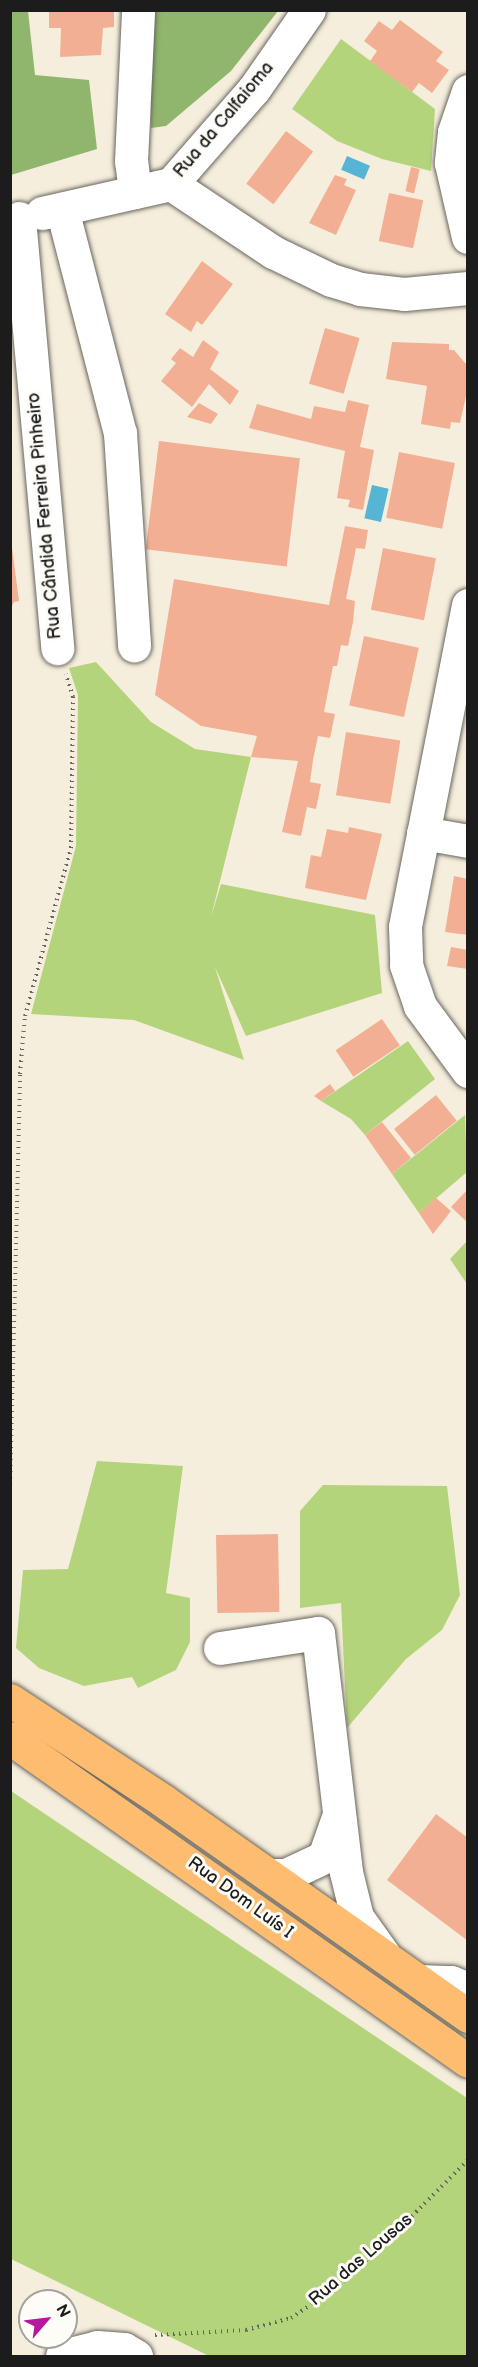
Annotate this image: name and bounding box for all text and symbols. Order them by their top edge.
street label: Rua da Calfaioma [169,58,279,182]
street label: Rua Cândida Ferreira Pinheiro [23,392,67,640]
street label: Rua Dom Luís I [183,1853,297,1943]
street label: Rua das Lousas [305,2209,417,2311]
north arrow [18,2289,78,2349]
text: N [51,2301,74,2321]

